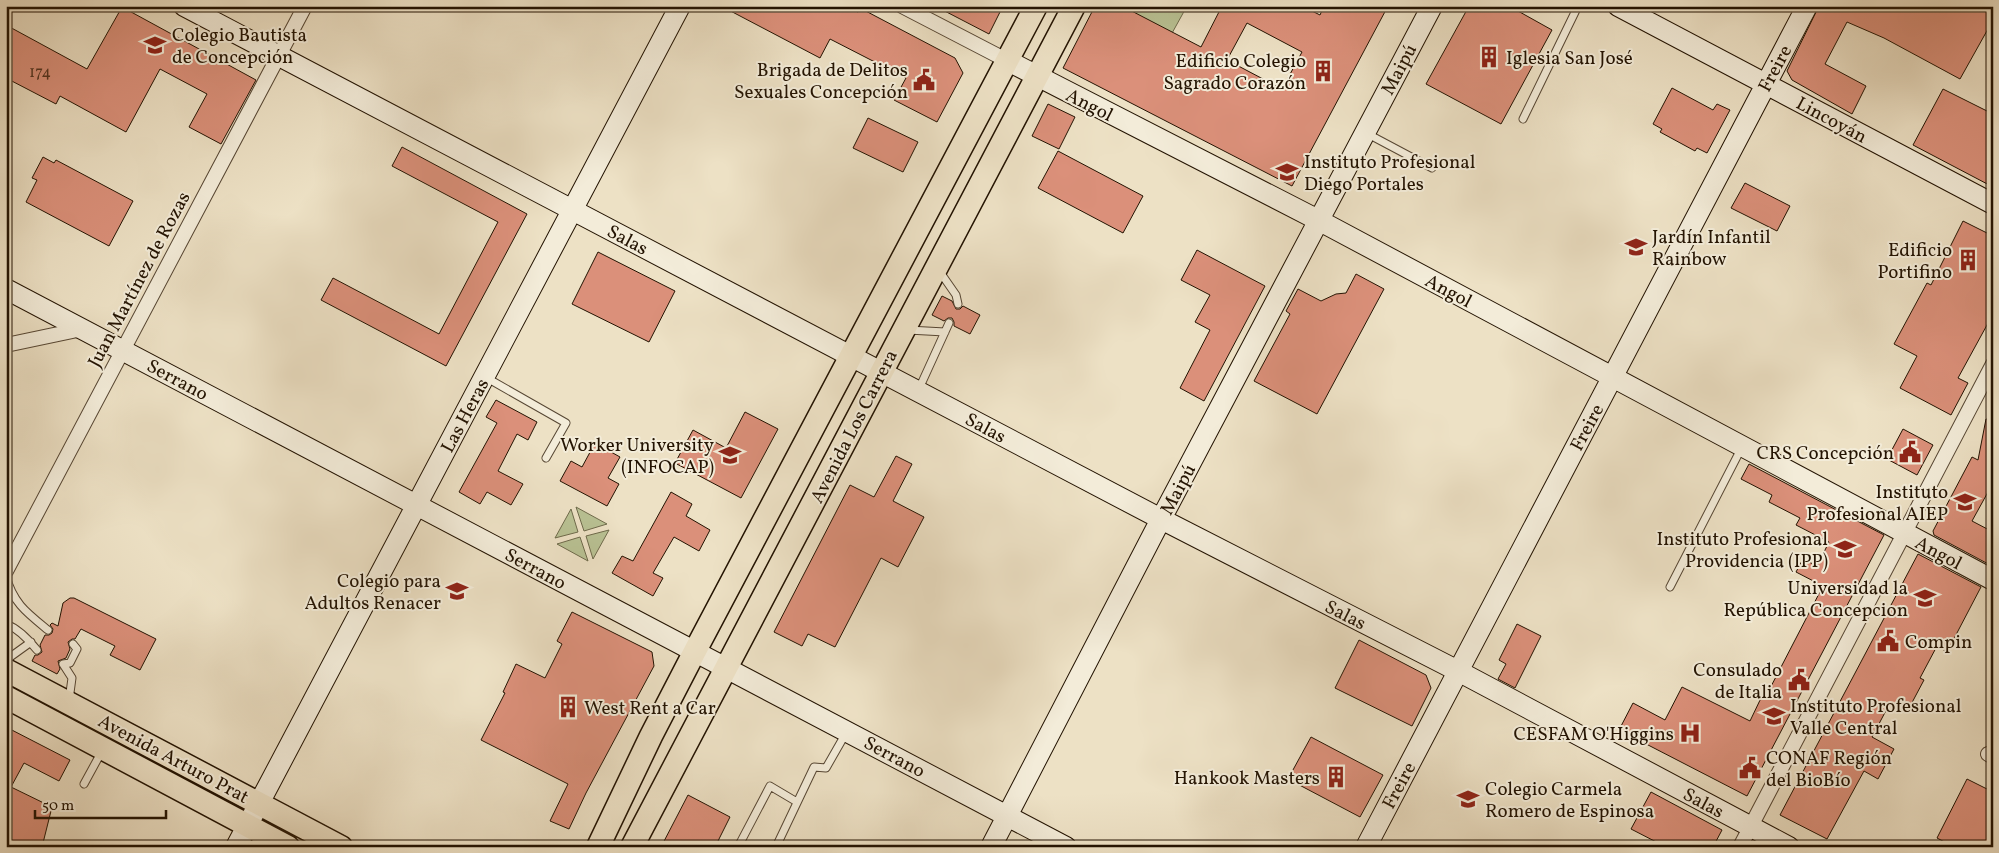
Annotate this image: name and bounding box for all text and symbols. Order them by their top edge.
place label: Colegio Bautista de Concepción [172,23,307,71]
school or university icon: Colegio Bautista de Concepción [142,32,168,58]
street label: Maipú [1375,40,1424,100]
street label: Freire [1753,41,1799,97]
building icon: Iglesia San José [1476,44,1502,70]
place label: Iglesia San José [1506,46,1633,72]
place label: Edificio Colegio Sagrado Corazón [1163,49,1306,97]
place label: Brigada de Delitos Sexuales Concepción [734,58,908,106]
building icon: Edificio Colegio Sagrado Corazón [1310,58,1336,84]
house number: 174 [29,62,51,84]
public building icon: Brigada de Delitos Sexuales Concepción [911,67,937,93]
street label: Angol [1061,83,1118,129]
street label: Lincoyán [1791,91,1871,150]
place label: Instituto Profesional Diego Portales [1304,150,1476,198]
school or university icon: Instituto Profesional Diego Portales [1274,159,1300,185]
street label: Juan Martínez de Rozas [82,187,197,373]
street label: Salas [602,219,652,262]
place label: Jardín Infantil Rainbow [1652,225,1771,273]
school or university icon: Jardín Infantil Rainbow [1623,234,1649,260]
place label: Edificio Portifino [1878,238,1952,286]
building icon: Edificio Portifino [1955,247,1981,273]
street label: Angol [1420,269,1477,315]
street label: Avenida Los Carrera [805,346,905,508]
street label: Serrano [142,354,212,408]
street label: Las Heras [435,374,496,458]
street label: Freire [1565,400,1611,456]
street label: Salas [960,407,1010,450]
place label: Worker University (INFOCAP) [560,433,714,481]
public building icon: CRS Concepción [1897,439,1923,465]
place label: CRS Concepción [1756,441,1894,467]
school or university icon: Worker University (INFOCAP) [717,442,743,468]
street label: Maipú [1154,460,1203,520]
place label: Instituto Profesional AIEP [1807,480,1948,528]
school or university icon: Instituto Profesional AIEP [1952,489,1978,515]
place label: Instituto Profesional Providencia (IPP) [1657,527,1828,575]
street label: Angol [1910,531,1967,577]
school or university icon: Instituto Profesional Providencia (IPP) [1832,536,1858,562]
street label: Serrano [500,543,570,597]
place label: Colegio para Adultos Renacer [304,569,441,617]
place label: Universidad la República Concepcion [1724,576,1908,624]
school or university icon: Colegio para Adultos Renacer [444,578,470,604]
school or university icon: Universidad la República Concepcion [1912,585,1938,611]
street label: Salas [1320,594,1370,637]
public building icon: Compin [1875,628,1901,654]
place label: Compin [1905,630,1972,656]
place label: Consulado de Italia [1693,658,1782,706]
public building icon: Consulado de Italia [1786,667,1812,693]
building icon: West Rent a Car [555,694,581,720]
place label: Instituto Profesional Valle Central [1790,694,1962,742]
place label: West Rent a Car [584,696,716,722]
school or university icon: Instituto Profesional Valle Central [1761,703,1787,729]
street label: Avenida Arturo Prat [93,709,253,811]
hospital icon: CESFAM O'Higgins [1677,720,1703,746]
place label: CESFAM O'Higgins [1513,722,1674,748]
street label: Serrano [859,731,929,785]
place label: CONAF Región del BioBío [1766,746,1892,794]
public building icon: CONAF Región del BioBío [1737,755,1763,781]
street label: Freire [1377,758,1423,814]
building icon: Hankook Masters [1323,764,1349,790]
place label: Hankook Masters [1174,766,1320,792]
place label: Colegio Carmela Romero de Espinosa [1485,777,1654,825]
street label: Salas [1678,782,1728,825]
school or university icon: Colegio Carmela Romero de Espinosa [1455,786,1481,812]
scale bar [35,788,166,820]
text: 50 m [42,796,74,817]

